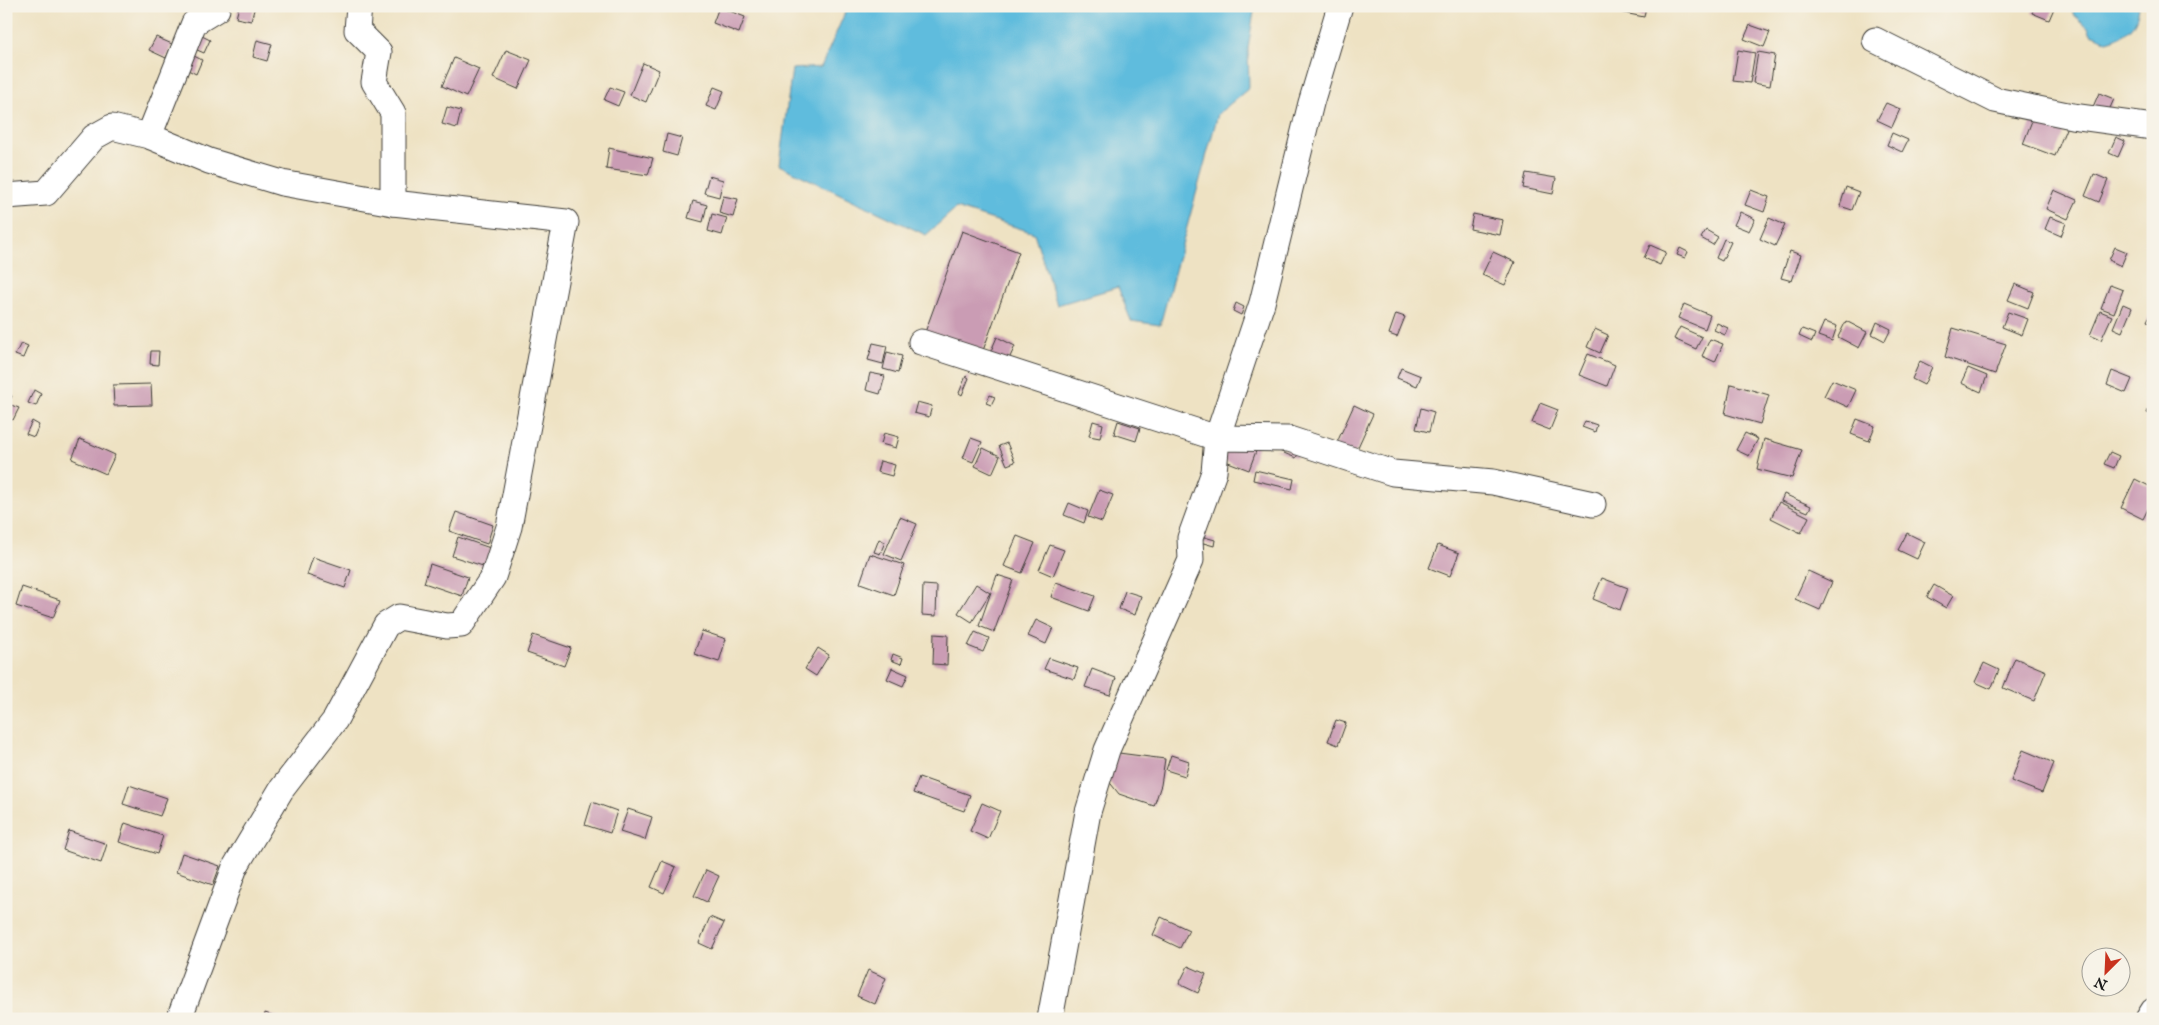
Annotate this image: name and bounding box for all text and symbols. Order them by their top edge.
north arrow [2082,948,2132,998]
text: N [2092,972,2111,994]

